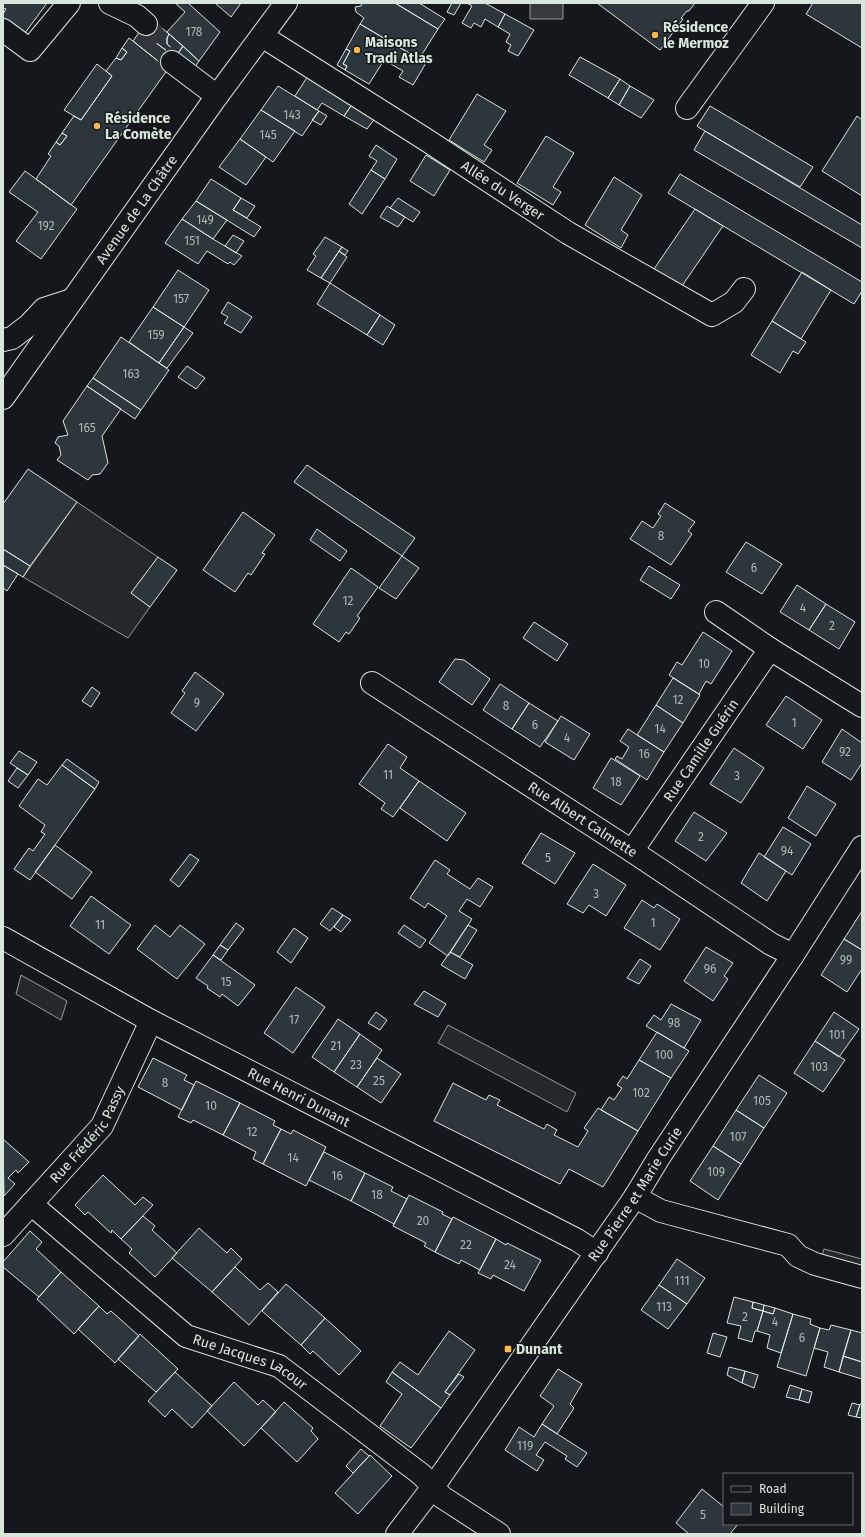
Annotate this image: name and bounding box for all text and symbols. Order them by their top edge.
place label: Résidence le Mermoz [663,19,729,52]
house number: 178 [186,25,203,39]
marker: Résidence le Mermoz [650,30,660,40]
place label: Maisons Tradi Atlas [365,34,433,67]
marker: Maisons Tradi Atlas [352,45,362,55]
house number: 143 [283,108,301,122]
place label: Résidence La Comète [105,110,172,143]
marker: Résidence La Comète [92,121,102,131]
house number: 145 [259,128,277,142]
street label: Avenue de La Châtre [93,152,181,268]
street label: Allée du Verger [458,157,548,224]
house number: 149 [196,213,214,227]
house number: 192 [37,219,55,233]
house number: 151 [184,234,200,248]
house number: 157 [173,292,189,306]
house number: 159 [147,328,165,342]
house number: 163 [122,367,140,381]
house number: 165 [78,421,96,435]
house number: 8 [658,529,665,543]
house number: 6 [751,561,757,575]
house number: 12 [342,594,354,608]
house number: 4 [800,601,807,615]
house number: 2 [829,619,835,633]
house number: 10 [698,657,710,671]
house number: 12 [672,693,684,707]
house number: 9 [194,696,200,710]
street label: Rue Camille Guérin [660,696,742,805]
house number: 8 [503,699,510,713]
house number: 1 [791,716,797,730]
house number: 6 [532,718,538,732]
house number: 14 [654,722,666,736]
house number: 4 [564,731,571,745]
house number: 92 [839,745,851,759]
house number: 16 [638,747,650,761]
house number: 11 [383,768,393,782]
house number: 3 [734,769,740,783]
house number: 18 [610,775,622,789]
street label: Rue Albert Calmette [525,778,640,861]
house number: 2 [698,830,704,844]
house number: 94 [781,844,794,858]
house number: 5 [545,851,551,865]
house number: 3 [593,887,599,901]
house number: 1 [650,916,656,930]
house number: 11 [95,918,105,932]
house number: 99 [840,953,852,967]
house number: 96 [704,962,716,976]
house number: 15 [220,975,232,989]
house number: 17 [289,1013,299,1027]
house number: 98 [668,1016,681,1030]
house number: 101 [829,1028,845,1042]
house number: 21 [331,1039,341,1053]
house number: 100 [655,1048,674,1062]
house number: 23 [350,1058,362,1072]
house number: 103 [810,1060,828,1074]
street label: Rue Henri Dunant [245,1064,354,1131]
house number: 25 [373,1074,385,1088]
house number: 8 [162,1076,169,1090]
street label: Rue Frédéric Passy [46,1083,129,1187]
house number: 102 [632,1086,650,1100]
house number: 105 [753,1094,771,1108]
house number: 10 [205,1099,217,1113]
street label: Rue Pierre et Marie Curie [585,1124,686,1265]
house number: 12 [246,1125,258,1139]
house number: 107 [730,1130,746,1144]
house number: 14 [287,1151,299,1165]
house number: 109 [707,1165,725,1179]
house number: 16 [331,1169,343,1183]
house number: 18 [371,1188,383,1202]
house number: 20 [417,1214,430,1228]
house number: 22 [460,1238,472,1252]
house number: 24 [504,1258,517,1272]
house number: 111 [674,1274,690,1288]
house number: 113 [656,1300,672,1314]
house number: 2 [742,1310,748,1324]
house number: 4 [772,1315,779,1329]
street label: Rue Jacques Lacour [191,1331,311,1394]
house number: 6 [799,1331,805,1345]
place label: Dunant [516,1341,563,1358]
marker: Dunant [503,1344,513,1354]
house number: 119 [517,1439,533,1453]
legend [723,1473,853,1525]
text: Road [759,1482,787,1496]
text: Building [759,1502,805,1516]
house number: 5 [700,1508,706,1522]

